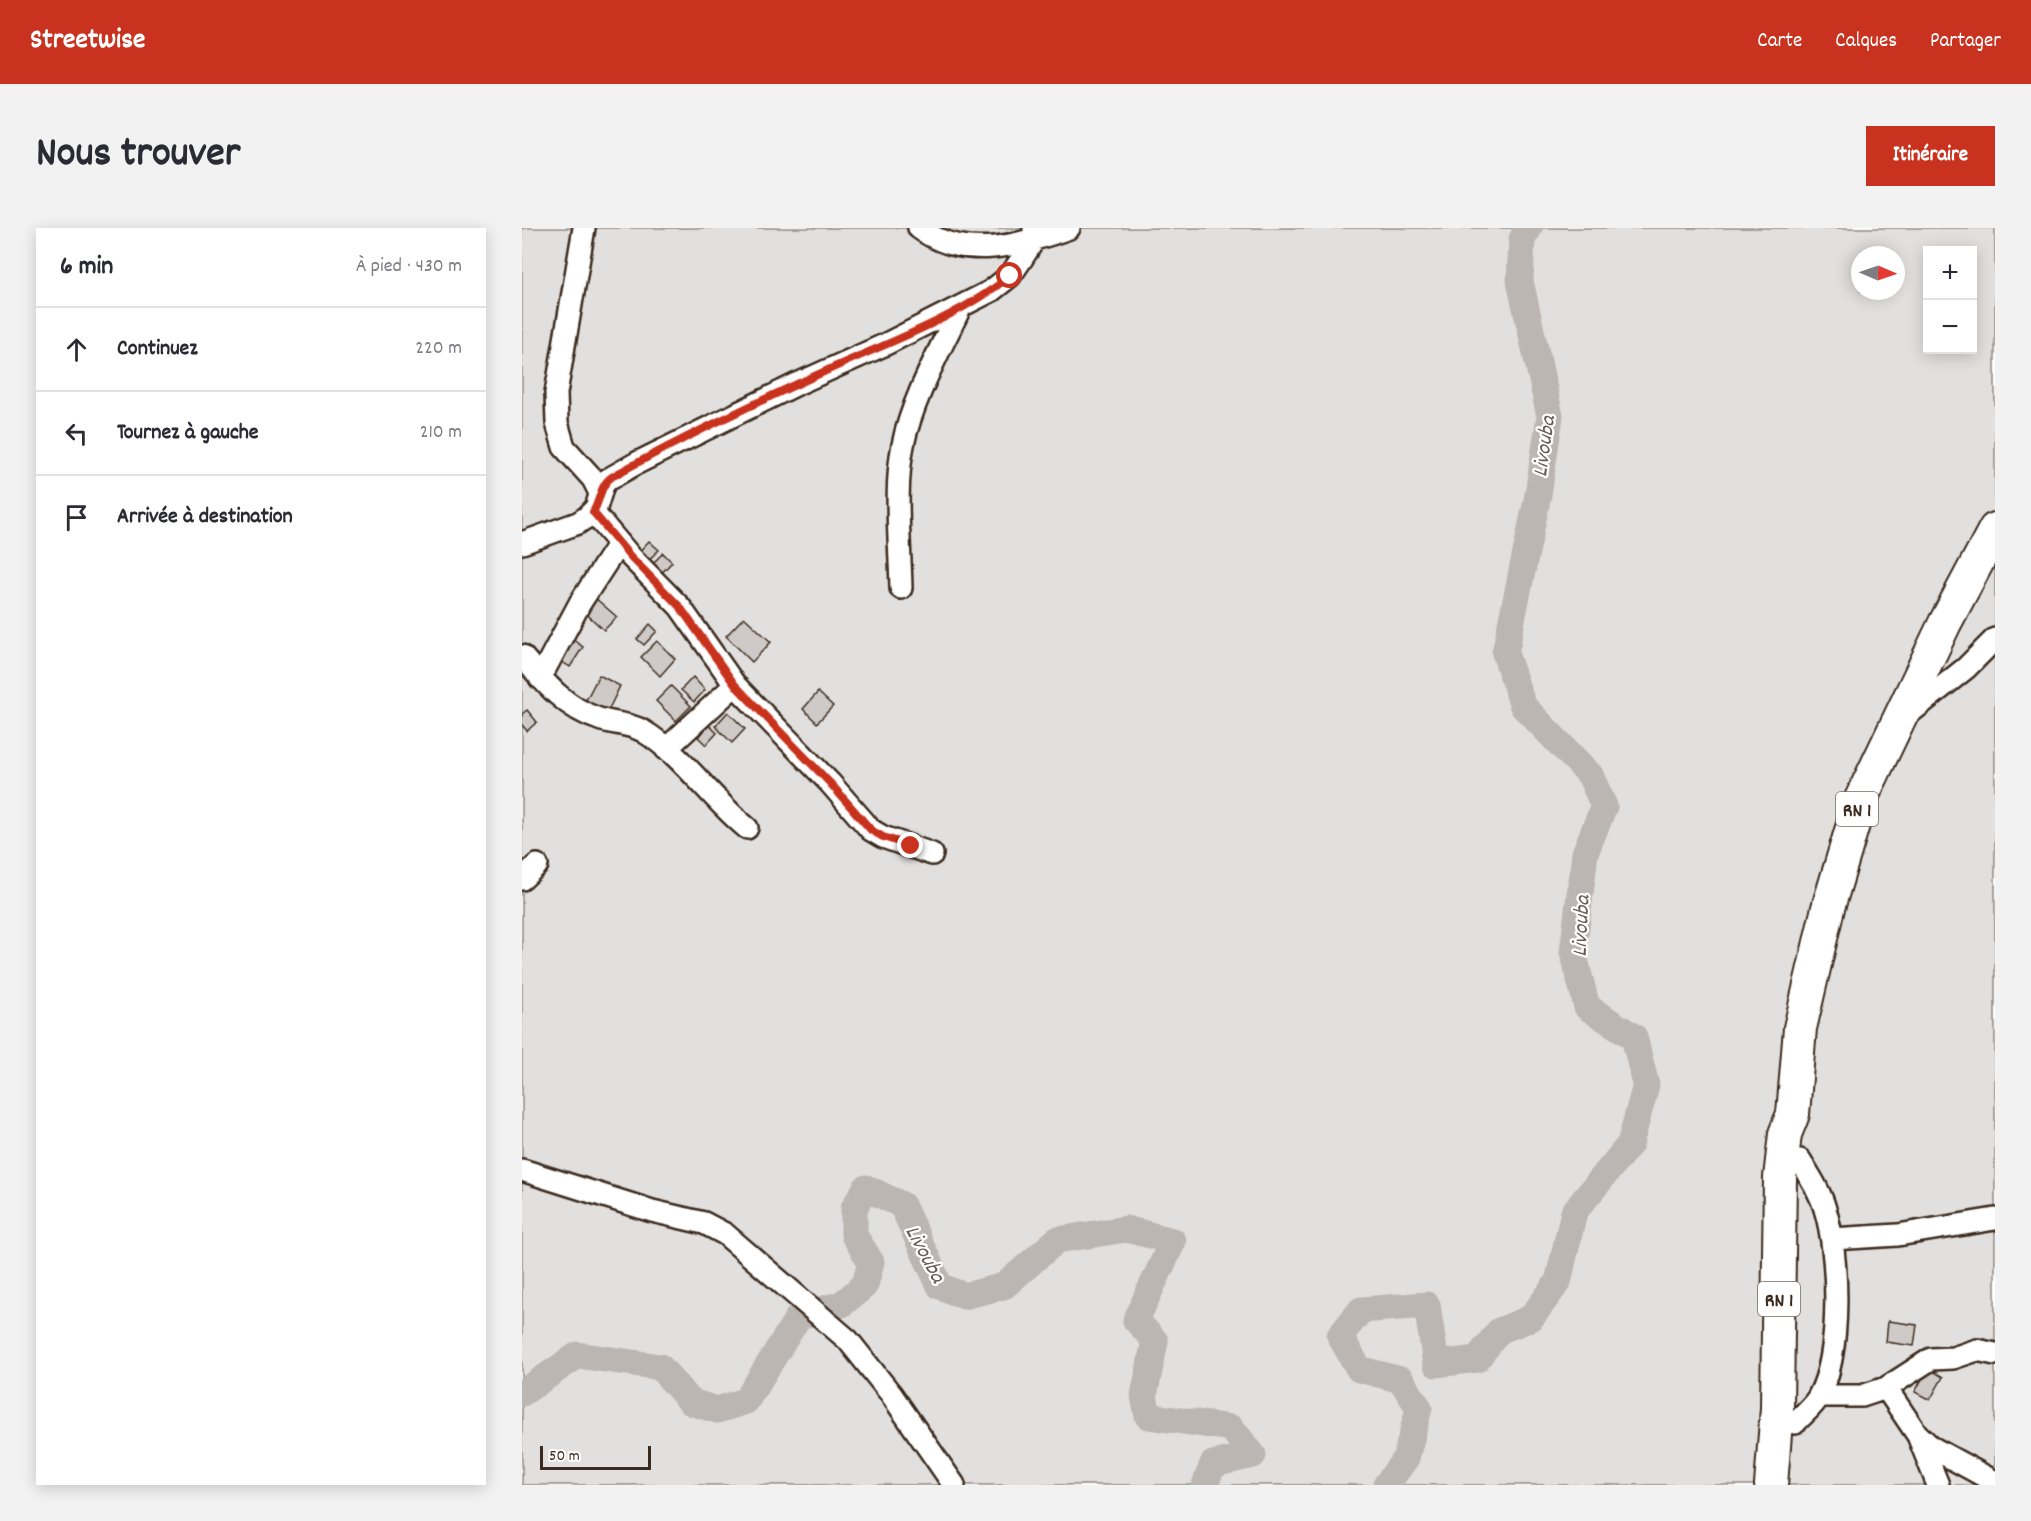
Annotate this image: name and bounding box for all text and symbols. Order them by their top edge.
text: Streetwise [30,22,145,62]
text: Carte [1757,27,1802,57]
text: Calques [1835,27,1897,57]
text: Partager [1930,27,2001,57]
text: Nous trouver [36,126,240,186]
button: Itinéraire [1866,126,1995,186]
north arrow [1851,246,1905,300]
map controls [1923,246,1977,354]
button: + [1923,246,1977,300]
text: 6 min [60,249,113,286]
text: À pied · 430 m [356,253,462,281]
route start [996,262,1022,288]
button: − [1923,300,1977,354]
icon: ahead [60,333,93,366]
text: Continuez [117,334,198,365]
text: 220 m [415,335,462,363]
water label: Livouba [1526,412,1565,479]
icon: left [60,417,93,450]
text: Tournez à gauche [117,418,259,449]
text: 210 m [420,419,462,447]
icon: arrive [60,501,93,534]
text: Arrivée à destination [117,502,293,533]
road number: RN 1 [1836,792,1878,826]
route end [897,832,923,858]
water label: Livouba [1565,893,1600,958]
water label: Livouba [896,1220,953,1290]
road number: RN 1 [1758,1282,1800,1316]
scale bar [540,1443,651,1470]
text: 50 m [549,1445,580,1468]

